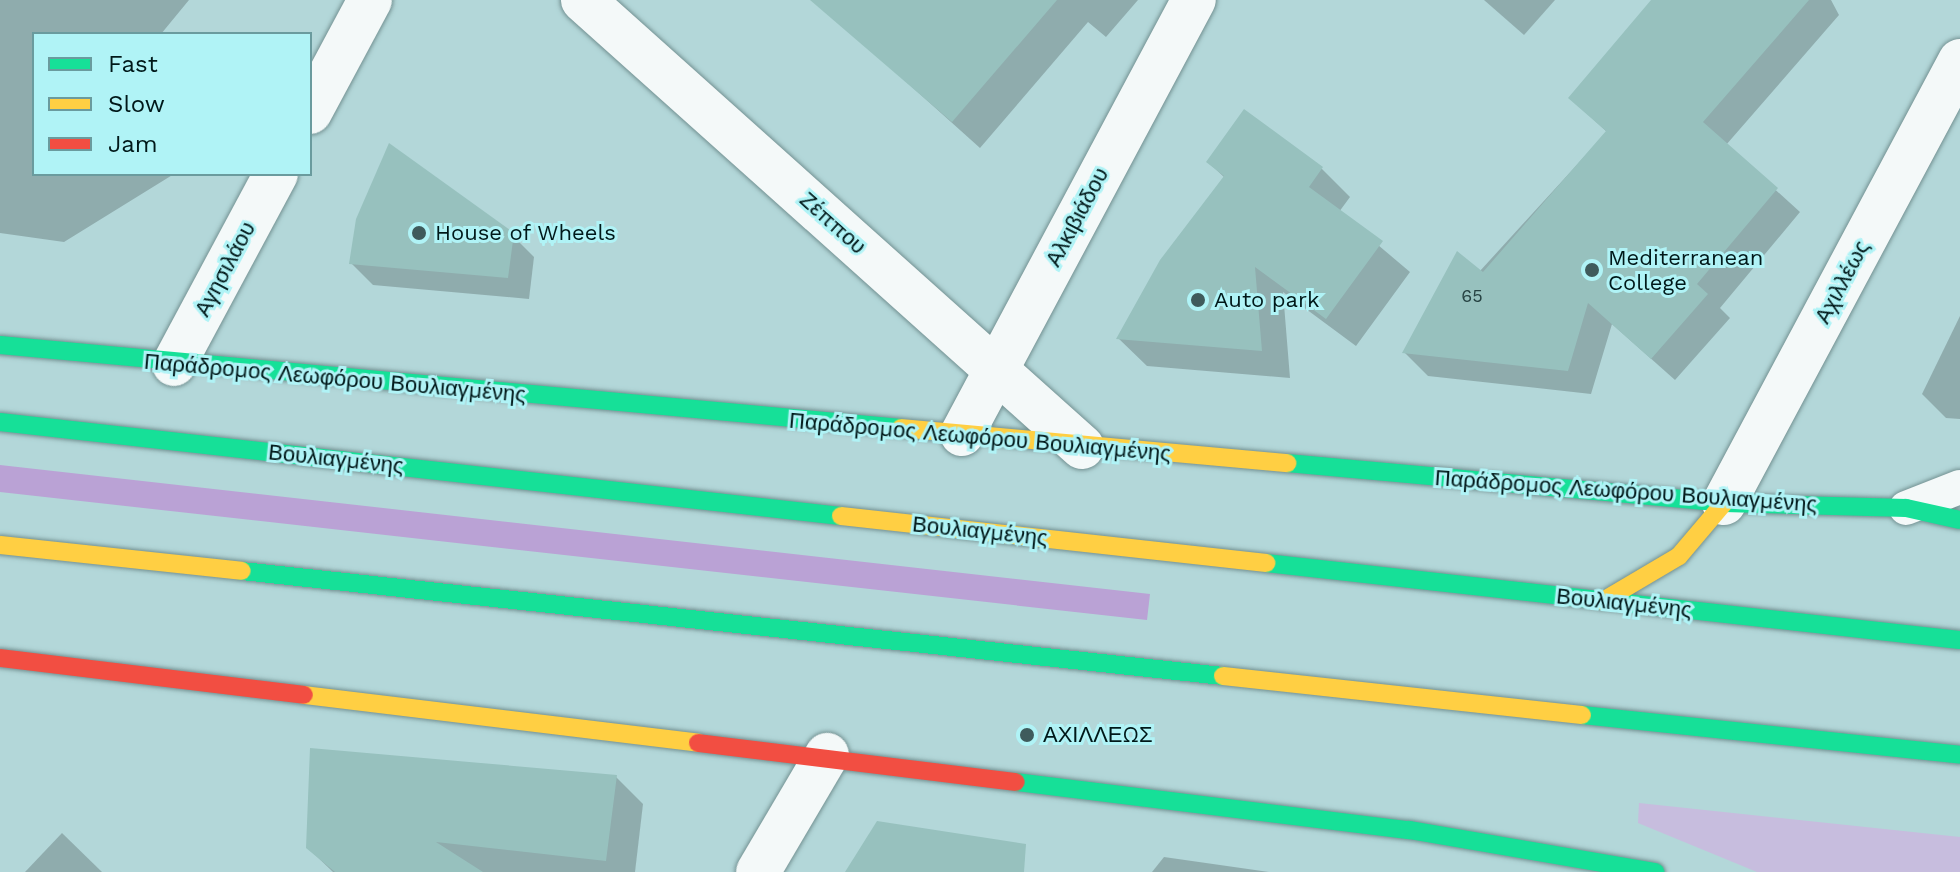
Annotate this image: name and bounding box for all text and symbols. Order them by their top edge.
legend [32,32,312,176]
text: Fast [108,50,158,78]
text: Slow [108,90,165,118]
text: Jam [108,130,158,158]
street label: Αλκιβιάδου [1040,163,1114,271]
street label: Ζέππου [794,186,872,260]
street label: Αγησιλάου [189,217,261,321]
place label: House of Wheels [435,220,617,246]
marker: House of Wheels [410,224,428,242]
street label: Αχιλλέως [1809,236,1875,328]
place label: Mediterranean College [1608,244,1763,296]
marker: Mediterranean College [1583,261,1601,279]
house number: 65 [1461,285,1483,307]
place label: Auto park [1214,287,1320,313]
marker: Auto park [1189,291,1207,309]
street label: Παράδρομος Λεωφόρου Βουλιαγμένης [143,348,527,408]
street label: Παράδρομος Λεωφόρου Βουλιαγμένης [788,407,1172,467]
street label: Βουλιαγμένης [267,439,405,479]
street label: Παράδρομος Λεωφόρου Βουλιαγμένης [1434,464,1818,518]
street label: Βουλιαγμένης [911,511,1049,551]
street label: Βουλιαγμένης [1555,583,1693,623]
place label: ΑΧΙΛΛΕΩΣ [1043,722,1153,748]
marker: ΑΧΙΛΛΕΩΣ [1018,726,1036,744]

